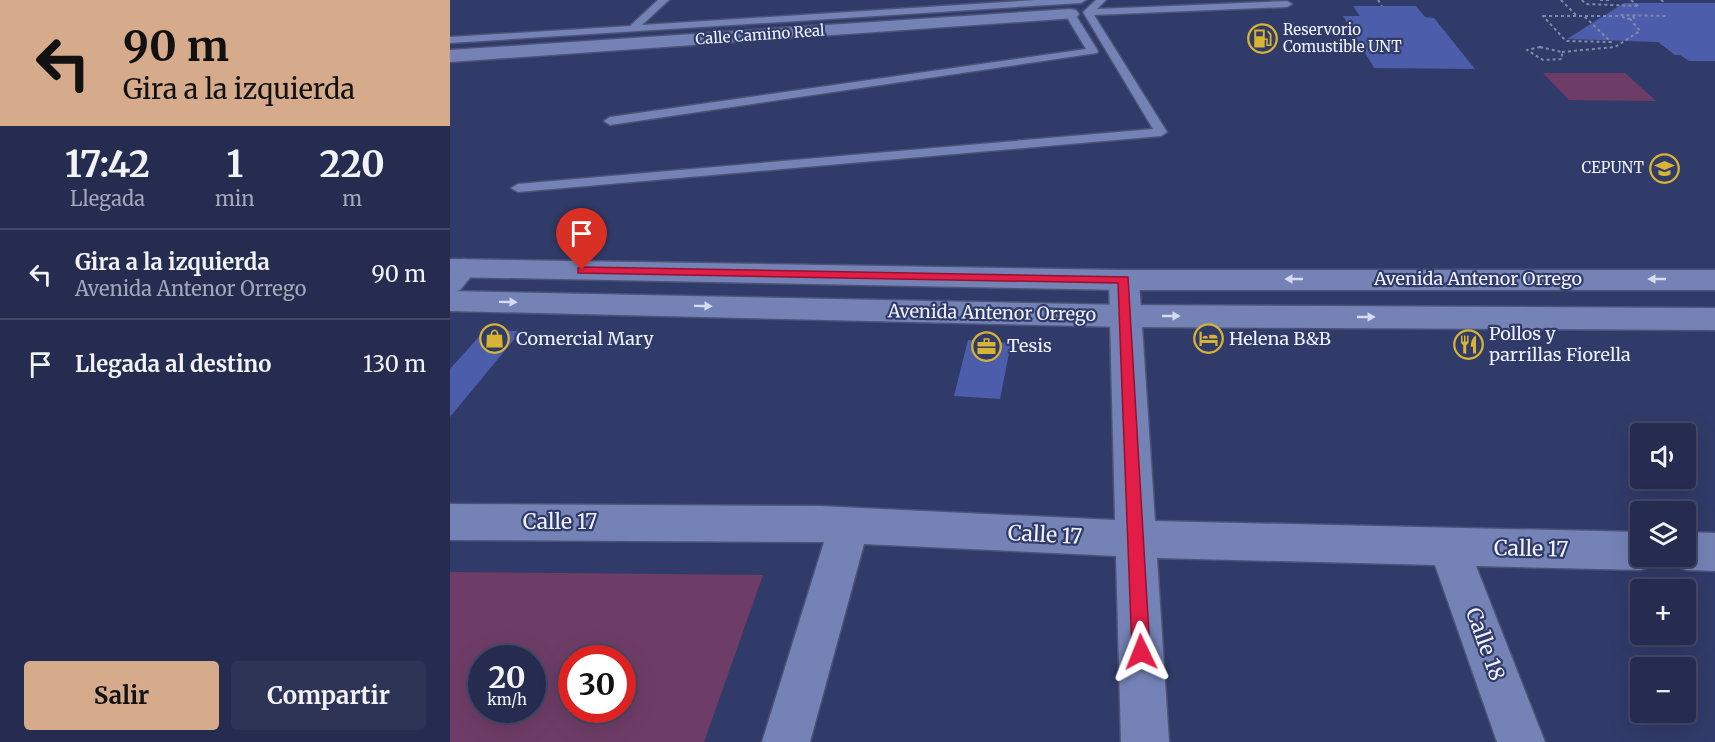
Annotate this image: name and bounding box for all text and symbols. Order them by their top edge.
text: 90 m [123,20,229,72]
street label: Calle Camino Real [695,20,826,48]
place label: Reservorio Comustible UNT [1283,20,1402,56]
fuel station icon: Reservorio Comustible UNT [1246,23,1278,55]
icon: left [24,24,102,102]
text: Gira a la izquierda [123,72,355,106]
text: 17:42 [65,142,150,187]
text: 1 [226,142,243,187]
text: 220 [320,142,385,187]
school or university icon: CEPUNT [1649,152,1681,184]
place label: CEPUNT [1582,158,1645,177]
text: Llegada [70,186,145,211]
text: min [215,186,255,211]
text: m [342,186,362,211]
pin [556,208,607,270]
icon: arrive [565,217,598,250]
text: Gira a la izquierda [75,248,270,276]
icon: left [24,258,57,291]
text: 90 m [371,260,426,288]
street label: Avenida Antenor Orrego [1373,267,1582,290]
one-way arrow [1284,274,1303,284]
one-way arrow [1647,274,1666,284]
text: Avenida Antenor Orrego [75,276,306,301]
one-way arrow [499,297,518,307]
street label: Avenida Antenor Orrego [887,299,1096,326]
one-way arrow [694,301,713,311]
one-way arrow [1162,311,1181,321]
one-way arrow [1357,312,1376,322]
place label: Pollos y parrillas Fiorella [1489,322,1631,366]
shop icon: Comercial Mary [479,323,511,355]
hotel icon: Helena B&B [1192,323,1224,355]
place label: Comercial Mary [516,327,654,350]
place label: Helena B&B [1229,327,1331,350]
restaurant icon: Pollos y parrillas Fiorella [1452,328,1484,360]
office icon: Tesis [970,330,1002,362]
place label: Tesis [1007,334,1052,357]
icon: arrive [24,348,57,381]
text: Llegada al destino [75,350,271,378]
text: 130 m [363,350,426,378]
map controls [1630,423,1696,723]
button: sound [1630,423,1696,489]
button: layers [1630,501,1696,567]
street label: Calle 17 [523,508,597,535]
street label: Calle 17 [1007,519,1083,550]
street label: Calle 17 [1494,534,1569,563]
button: + [1630,579,1696,645]
street label: Calle 18 [1460,604,1511,684]
position arrow [1109,620,1173,684]
speed limit sign: 30 [558,645,636,723]
button: − [1630,657,1696,723]
text: 20 [488,658,526,696]
button: Salir [24,661,219,730]
button: Compartir [231,661,426,730]
text: km/h [487,690,527,709]

